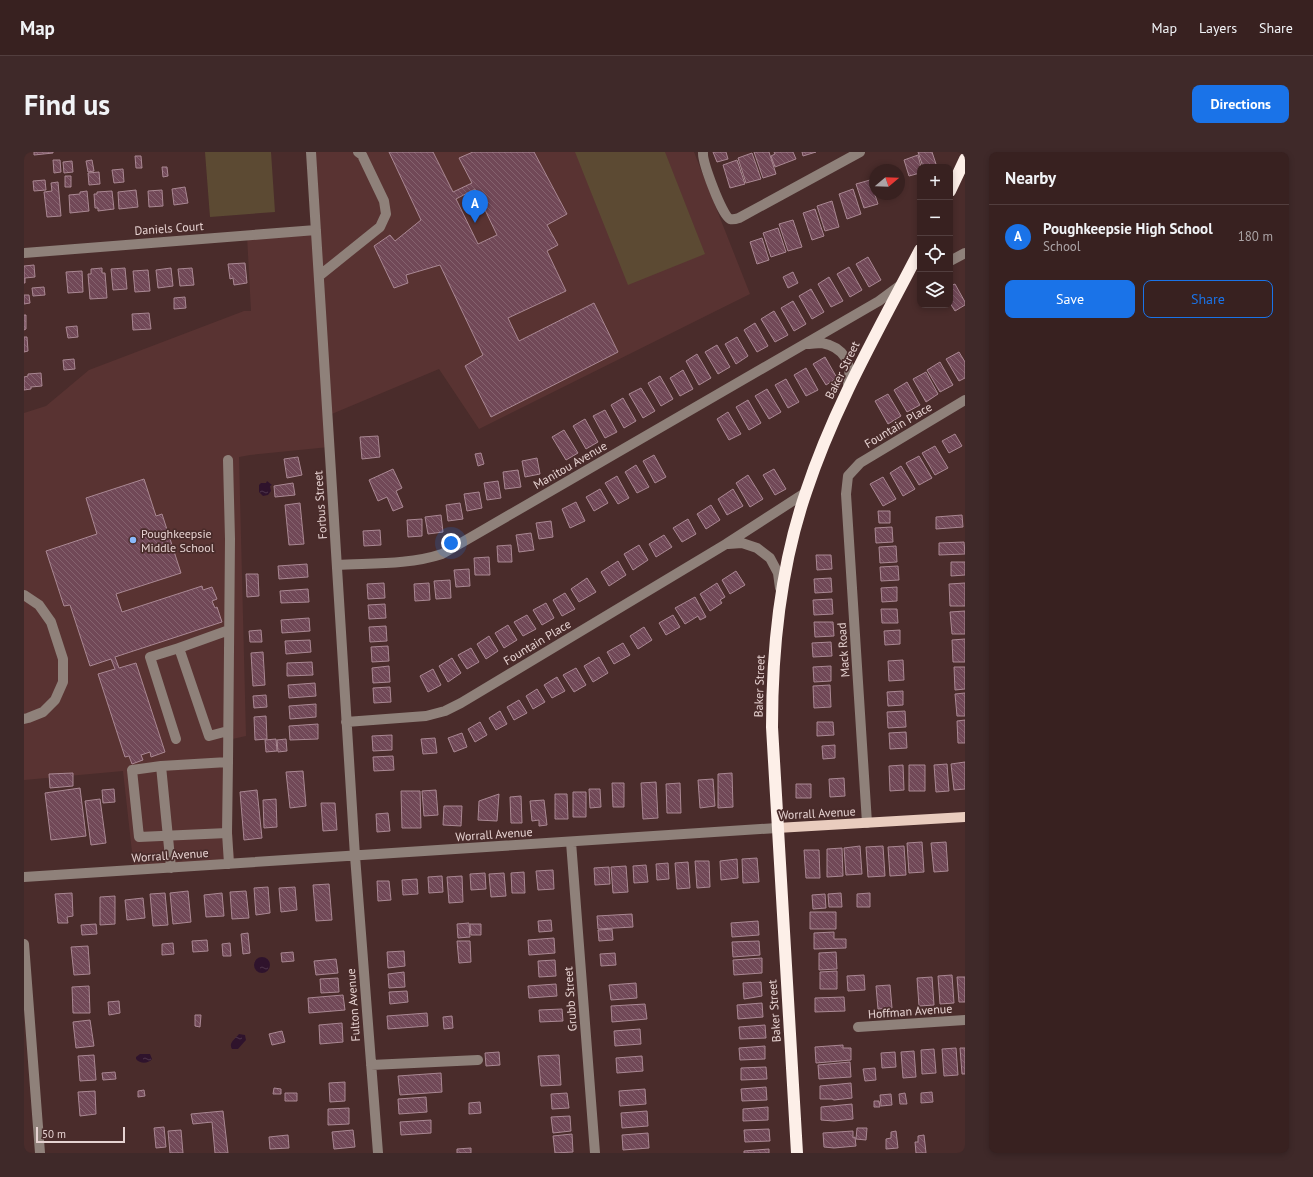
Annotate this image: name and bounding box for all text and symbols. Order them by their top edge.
text: Map [20,16,55,40]
text: Map [1151,19,1177,37]
text: Layers [1199,19,1237,37]
text: Share [1259,19,1293,37]
button: Directions [1192,85,1289,123]
text: Find us [24,86,110,123]
north arrow [869,164,905,200]
map controls [917,164,953,308]
button: + [917,164,953,200]
text: Nearby [1005,167,1056,189]
pin: A [462,190,488,223]
button: − [917,200,953,236]
street label: Daniels Court [134,218,204,238]
text: Poughkeepsie High School [1043,219,1213,238]
text: A [1014,228,1022,245]
text: 180 m [1238,228,1273,245]
button: locate [917,236,953,272]
text: School [1043,238,1081,255]
button: layers [917,272,953,308]
button: Save [1005,280,1135,318]
button: Share [1143,280,1273,318]
street label: Baker Street [822,339,862,401]
street label: Fountain Place [862,399,934,451]
street label: Manitou Avenue [531,438,609,492]
street label: Forbus Street [310,470,330,540]
place label: Poughkeepsie Middle School [141,526,215,555]
your location [441,533,461,553]
marker: Poughkeepsie Middle School [128,535,138,545]
street label: Fountain Place [501,616,573,668]
street label: Mack Road [834,622,852,678]
street label: Baker Street [750,654,768,718]
street label: Worrall Avenue [778,803,856,823]
street label: Worrall Avenue [455,824,533,844]
street label: Worrall Avenue [131,845,209,865]
street label: Grubb Street [560,966,580,1032]
street label: Fulton Avenue [343,968,363,1042]
street label: Baker Street [764,979,784,1043]
street label: Hoffman Avenue [867,1001,953,1021]
scale bar [36,1125,125,1144]
text: 50 m [42,1127,66,1141]

